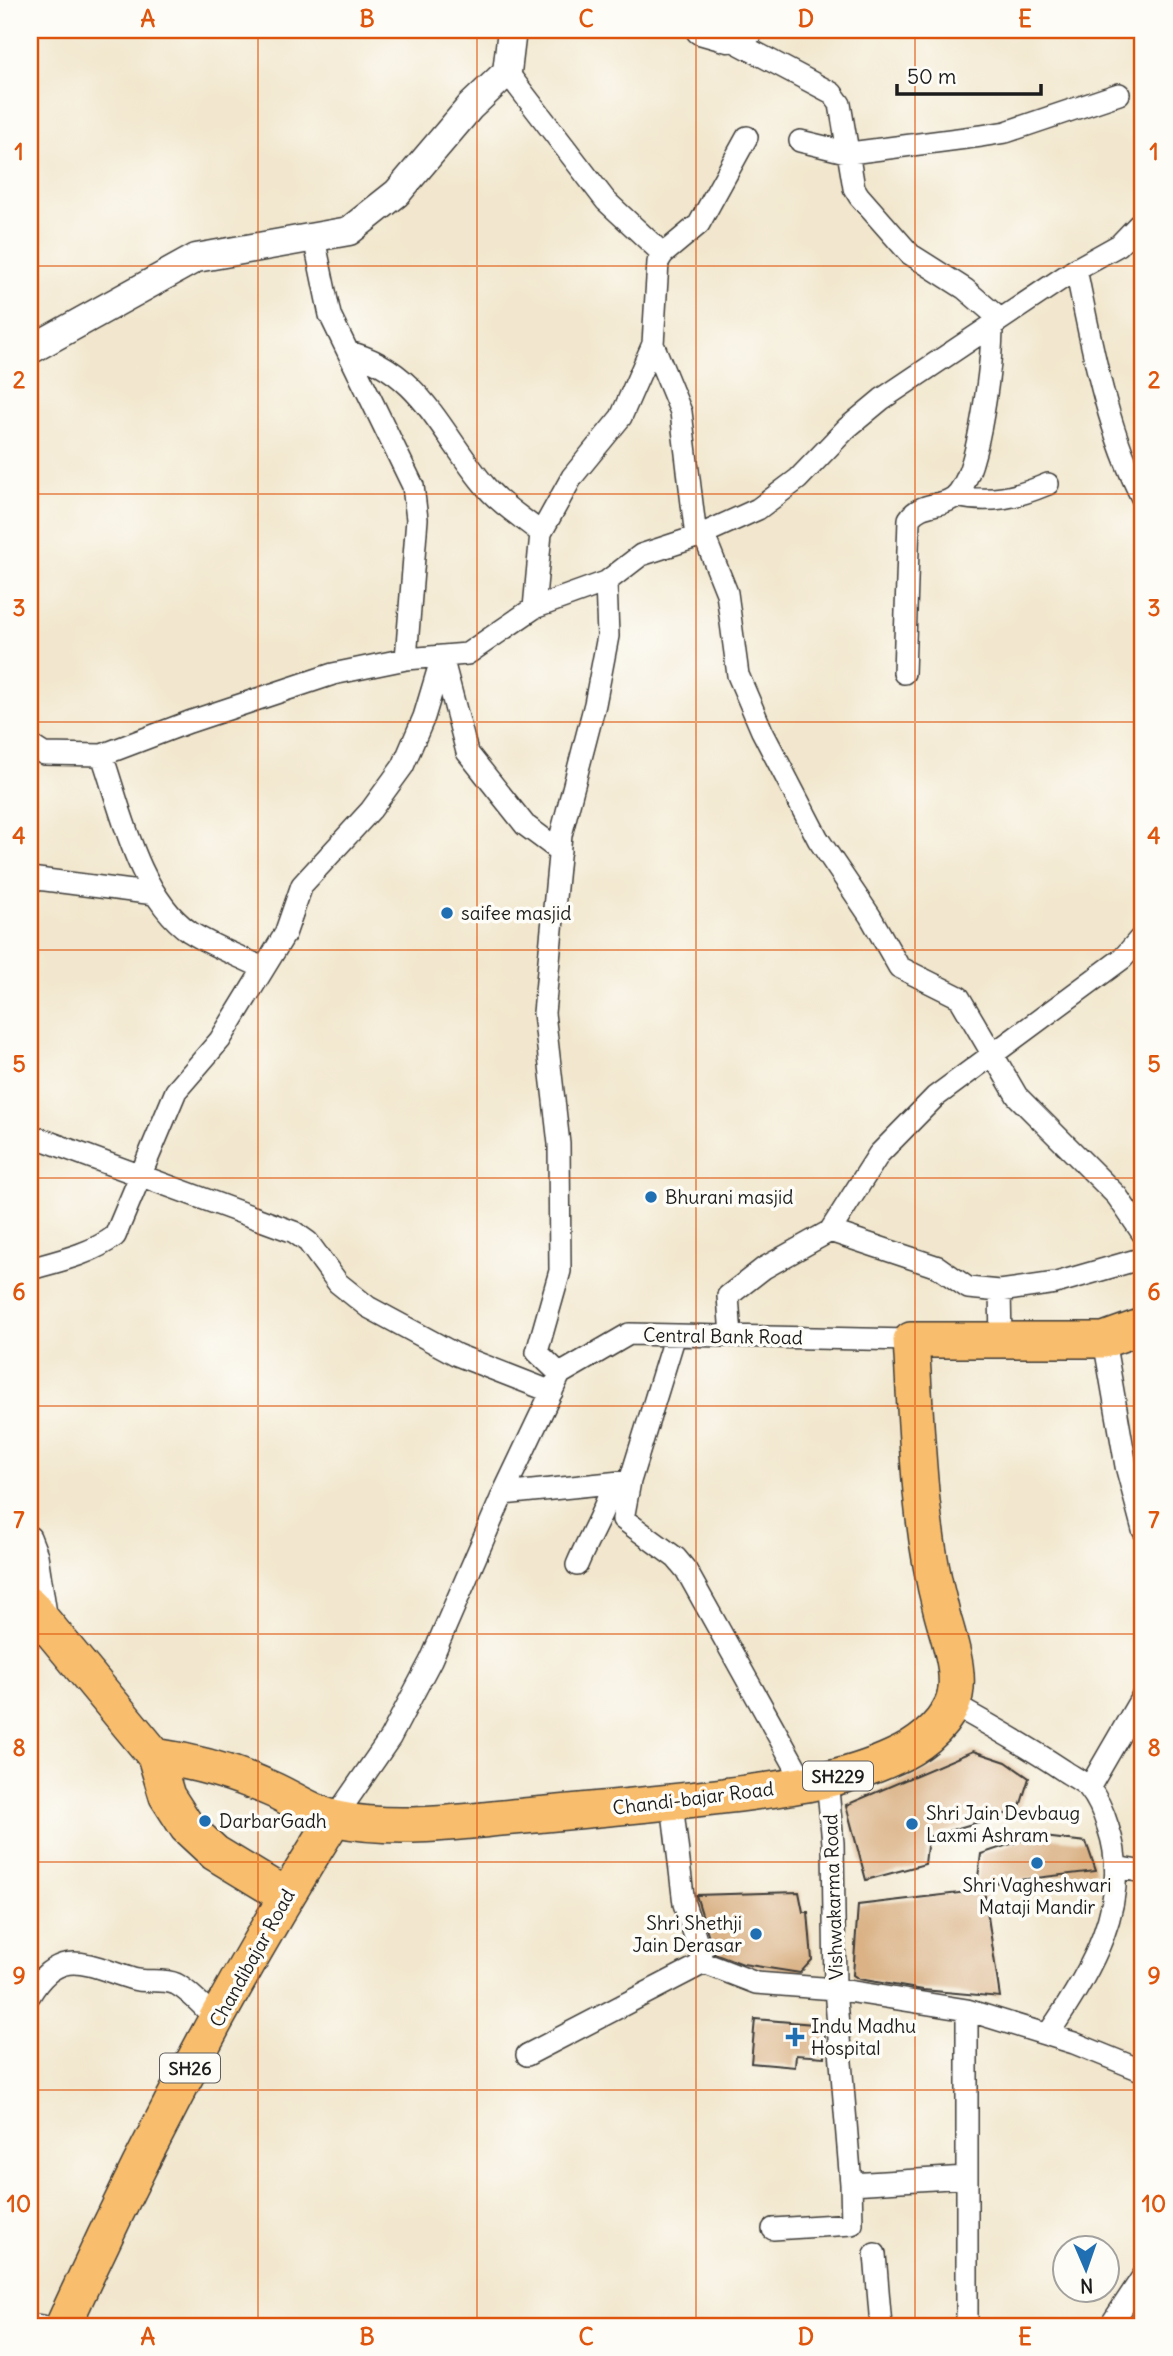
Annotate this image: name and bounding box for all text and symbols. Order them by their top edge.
text: A [141,4,156,33]
text: B [359,4,375,33]
text: C [578,4,594,33]
text: D [798,4,814,33]
text: E [1018,4,1032,33]
scale bar [897,52,1040,96]
text: 50 m [907,63,956,90]
text: 1 [14,137,24,166]
text: 1 [1149,137,1159,166]
text: 2 [13,365,26,394]
text: 2 [1148,365,1161,394]
text: 3 [12,593,26,622]
text: 3 [1147,593,1161,622]
text: 4 [12,821,26,850]
text: 4 [1147,821,1161,850]
place label: saifee masjid [461,901,571,925]
marker: saifee masjid [439,905,455,921]
text: 5 [12,1049,26,1078]
text: 5 [1147,1049,1161,1078]
place label: Bhurani masjid [665,1185,793,1209]
marker: Bhurani masjid [643,1189,659,1205]
text: 6 [12,1277,26,1306]
text: 6 [1147,1277,1161,1306]
street label: Central Bank Road [643,1323,803,1349]
text: 7 [13,1505,25,1534]
text: 7 [1148,1505,1160,1534]
text: 8 [12,1733,26,1762]
text: 8 [1147,1733,1161,1762]
road number: SH229 [803,1762,873,1791]
street label: Chandi-bajar Road [611,1776,775,1820]
place label: Shri Jain Devbaug Laxmi Ashram [926,1801,1080,1847]
place label: DarbarGadh [219,1809,327,1833]
marker: DarbarGadh [197,1813,213,1829]
street label: Vishwakarma Road [818,1814,848,1980]
marker: Shri Jain Devbaug Laxmi Ashram [904,1816,920,1832]
marker: Shri Vagheshwari Mataji Mandir [1029,1855,1045,1871]
place label: Shri Vagheshwari Mataji Mandir [963,1873,1112,1919]
street label: Chandibajar Road [204,1885,300,2031]
place label: Shri Shethji Jain Derasar [632,1911,742,1957]
marker: Shri Shethji Jain Derasar [748,1926,764,1942]
text: 9 [12,1961,26,1990]
text: 9 [1147,1961,1161,1990]
place label: Indu Madhu Hospital [811,2014,916,2060]
marker: Indu Madhu Hospital [785,2027,805,2047]
road number: SH26 [160,2054,220,2082]
text: 10 [7,2189,31,2218]
text: 10 [1142,2189,1166,2218]
north arrow [1050,2234,1120,2304]
text: N [1080,2274,1094,2298]
text: A [141,2322,156,2351]
text: B [359,2322,375,2351]
text: C [578,2322,594,2351]
text: D [798,2322,814,2351]
text: E [1018,2322,1032,2351]

